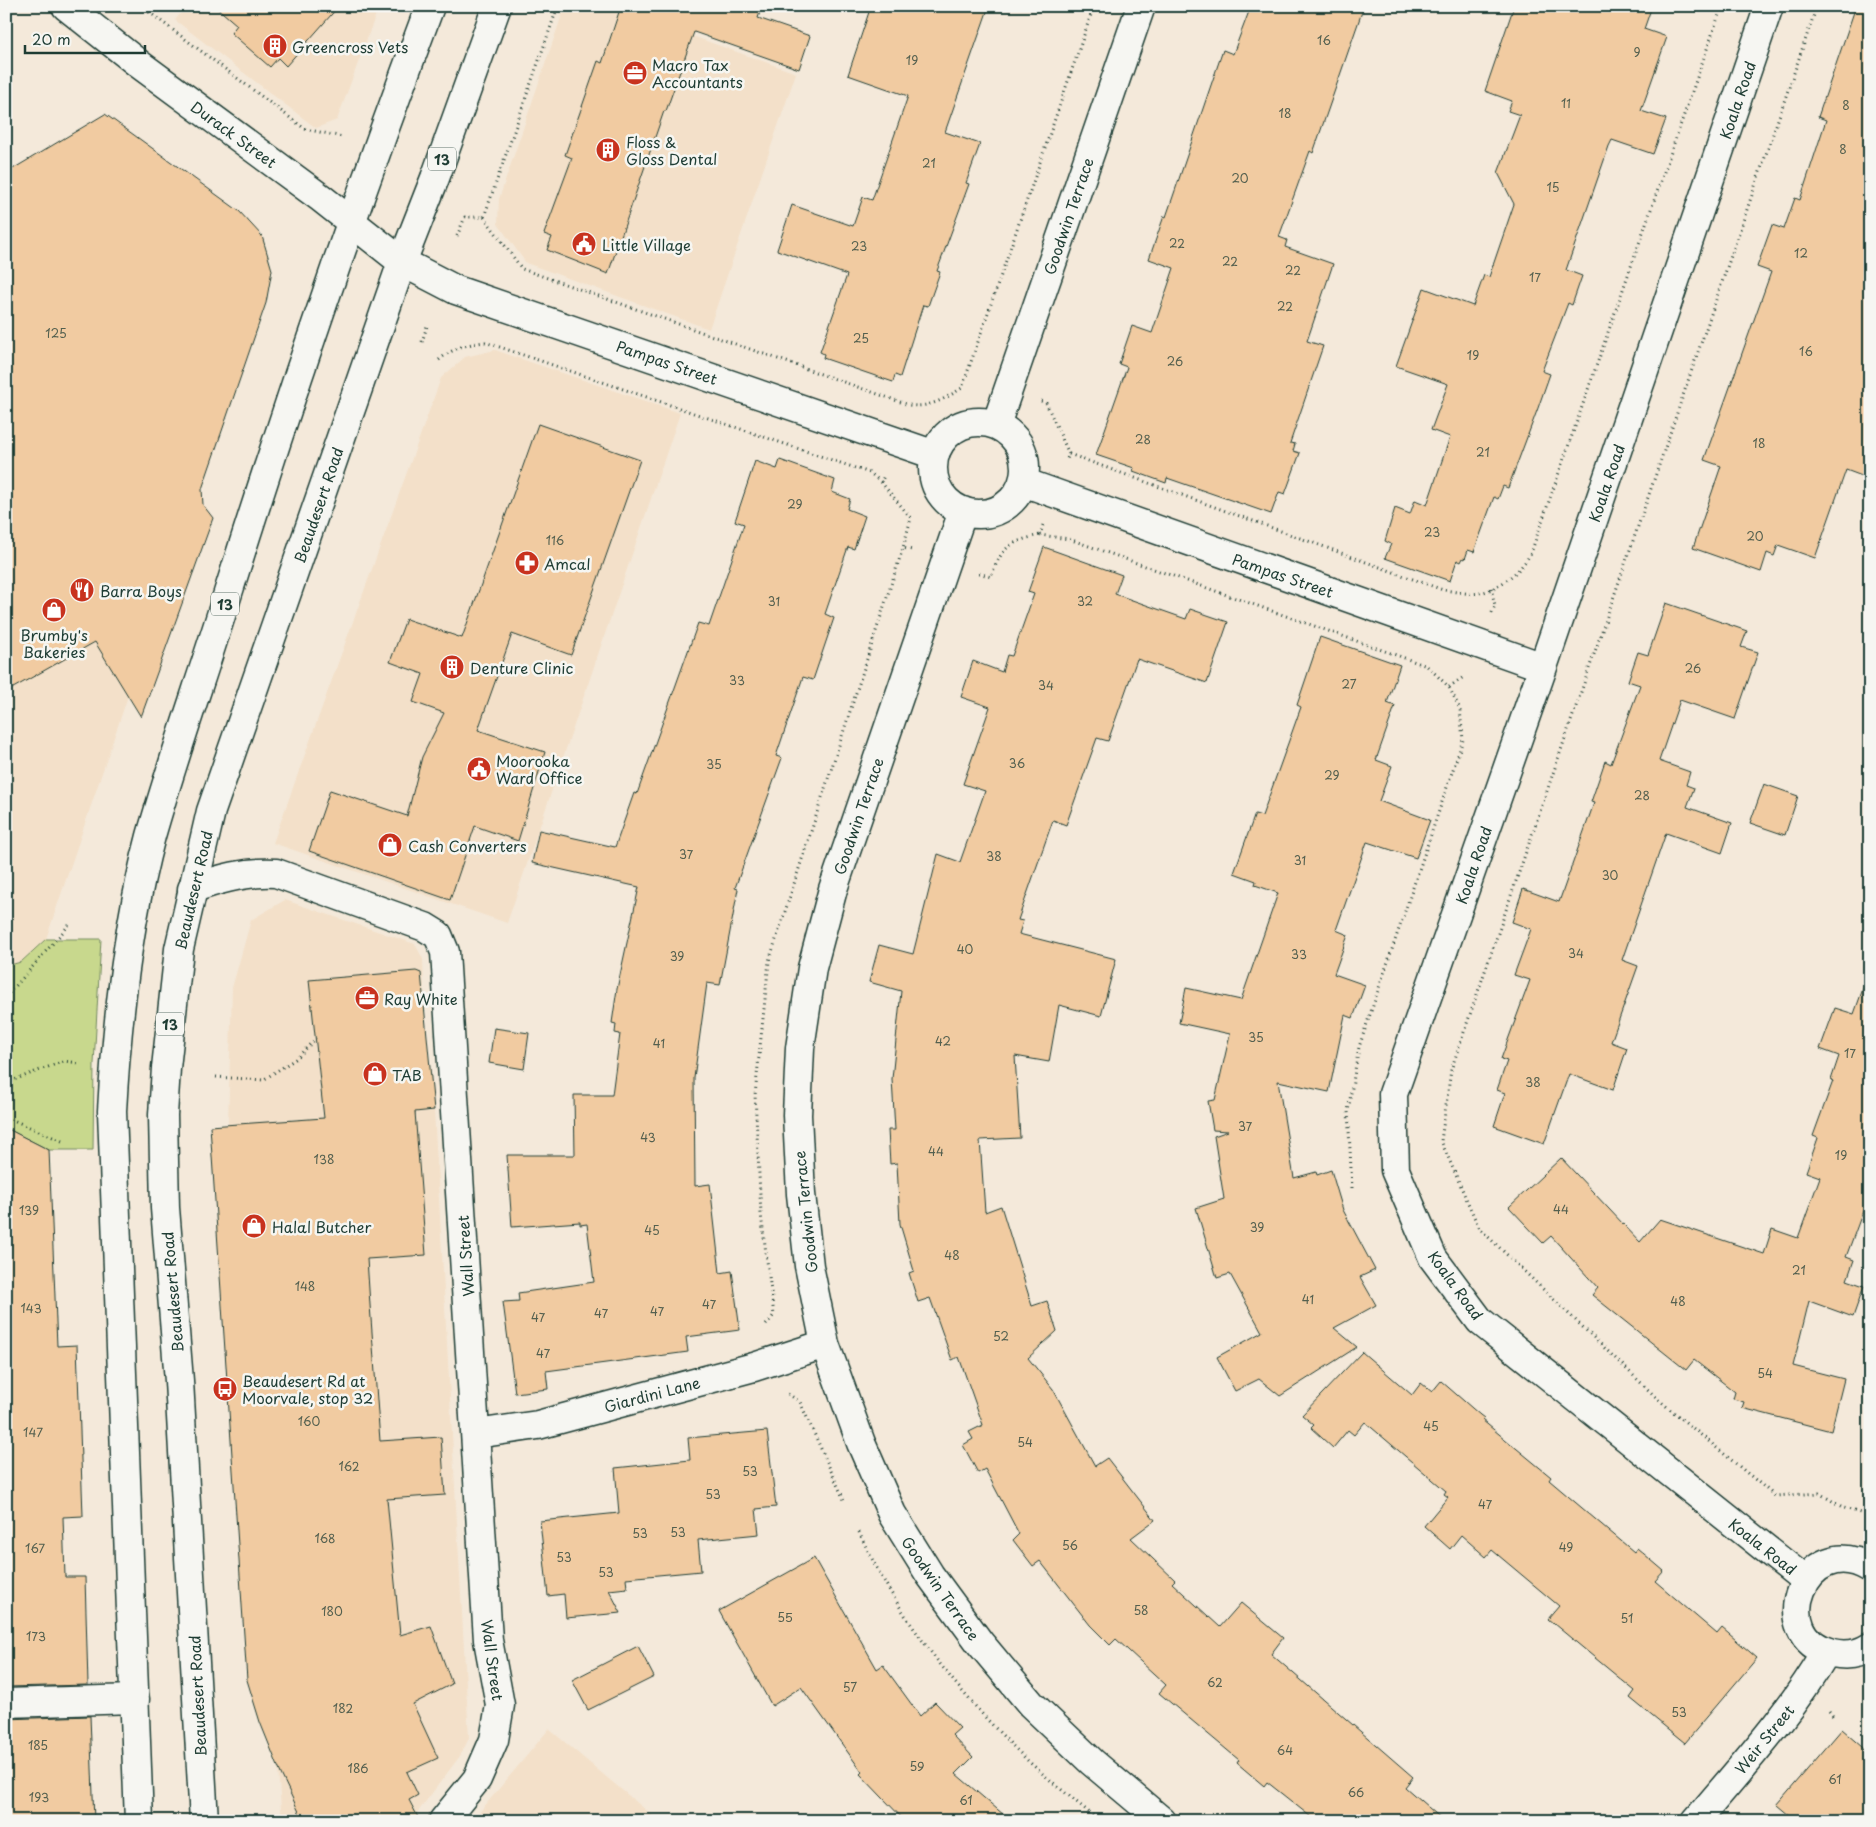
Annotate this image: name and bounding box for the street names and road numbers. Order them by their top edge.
street label: Koala Road [1713,58,1761,142]
street label: Durack Street [186,95,282,173]
road number: 13 [428,148,456,170]
street label: Goodwin Terrace [1037,154,1099,278]
street label: Pampas Street [613,334,721,390]
street label: Koala Road [1582,441,1630,525]
street label: Beaudesert Road [287,444,349,566]
street label: Pampas Street [1229,547,1337,603]
road number: 13 [211,592,239,616]
street label: Goodwin Terrace [827,754,889,878]
street label: Koala Road [1449,823,1497,907]
street label: Beaudesert Road [168,828,218,952]
road number: 13 [156,1012,184,1036]
street label: Goodwin Terrace [787,1150,823,1274]
street label: Wall Street [451,1214,479,1298]
street label: Beaudesert Road [155,1230,189,1354]
street label: Koala Road [1423,1245,1489,1325]
street label: Giardini Lane [601,1370,703,1418]
street label: Koala Road [1724,1512,1802,1580]
street label: Goodwin Terrace [896,1531,986,1645]
street label: Wall Street [476,1618,510,1702]
street label: Beaudesert Road [182,1635,212,1757]
street label: Weir Street [1729,1699,1799,1779]

